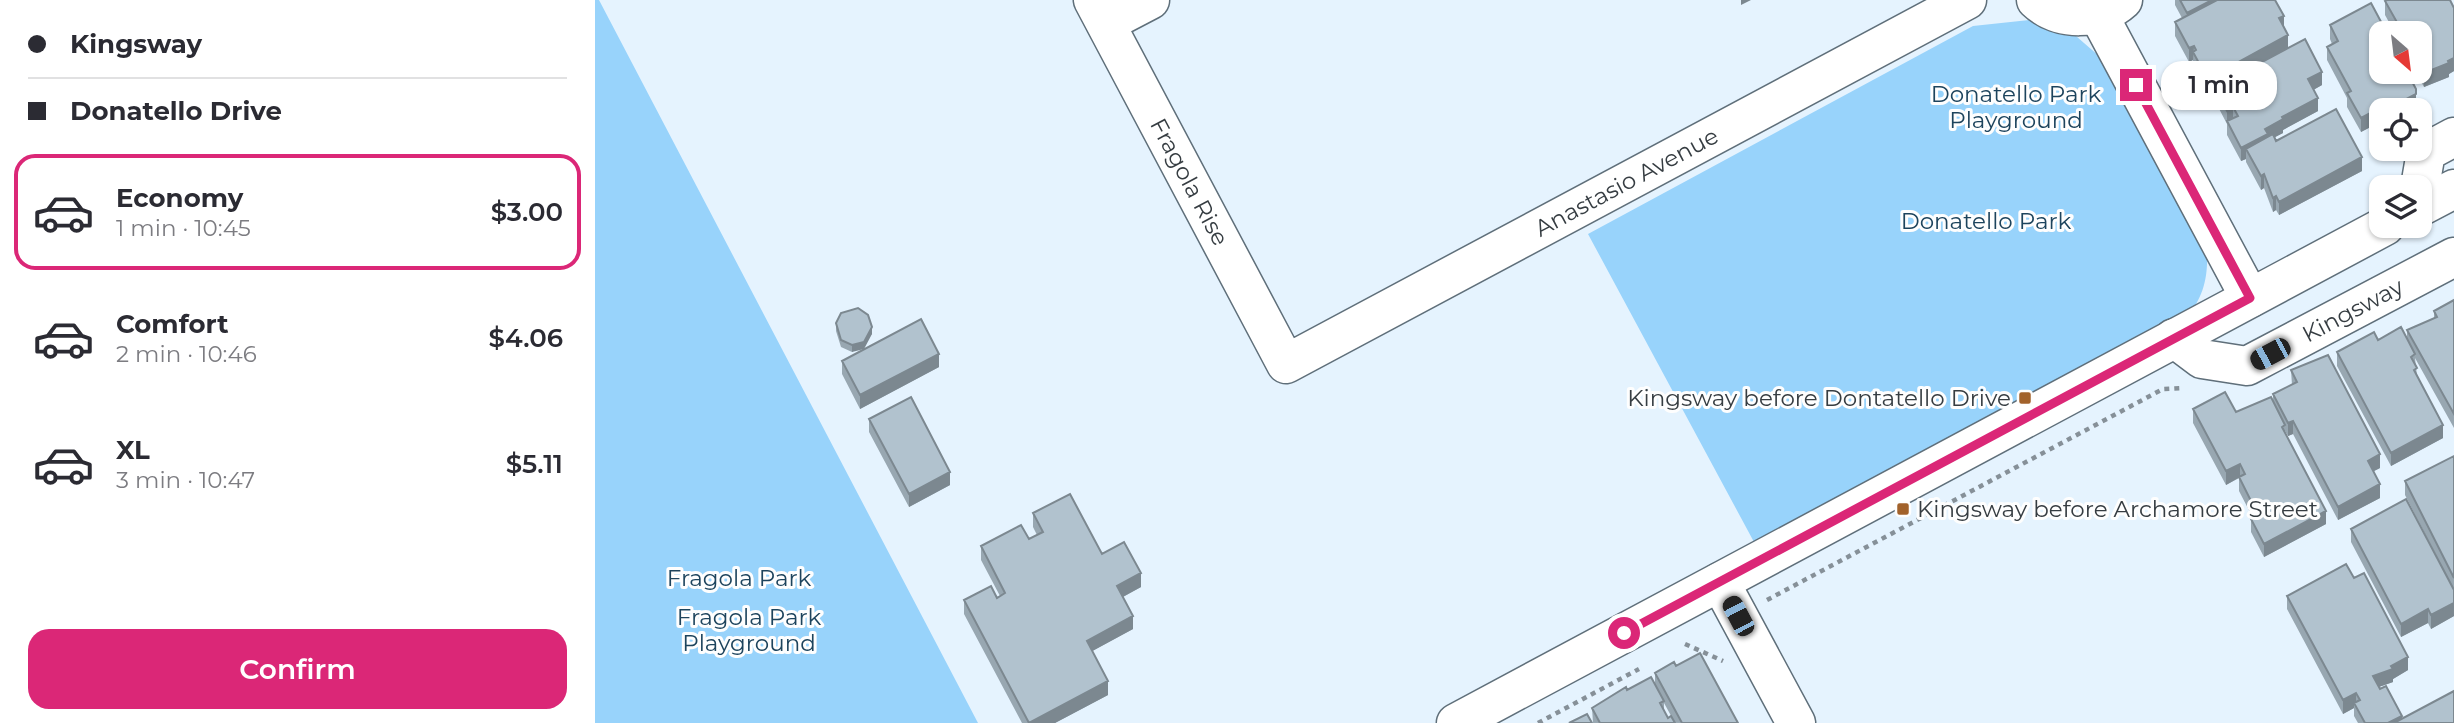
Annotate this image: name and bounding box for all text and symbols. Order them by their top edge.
north arrow [2369,21,2433,84]
map controls [2369,21,2432,238]
text: Kingsway [70,28,202,60]
callout: 1 min [2161,60,2276,110]
route end [2120,69,2152,101]
text: 1 min [2188,71,2250,99]
park label: Donatello Park Playground [1931,80,2102,134]
text: Donatello Drive [70,95,282,127]
button: locate [2369,98,2432,161]
street label: Fragola Rise [1144,114,1235,250]
street label: Anastasio Avenue [1530,122,1723,242]
button: layers [2369,175,2432,238]
icon: car [32,181,95,244]
text: Economy [116,182,243,214]
text: $3.00 [491,196,563,228]
park label: Donatello Park [1901,207,2072,235]
text: 1 min · 10:45 [116,214,251,242]
street label: Kingsway [2297,272,2408,348]
icon: car [32,307,95,370]
text: Comfort [116,308,228,340]
text: $4.06 [488,322,563,354]
car [2247,335,2294,373]
text: 2 min · 10:46 [116,340,257,368]
place label: Kingsway before Dontatello Drive [1627,384,2011,412]
marker: Kingsway before Dontatello Drive [2017,390,2033,406]
icon: car [32,433,95,496]
text: XL [116,434,150,466]
text: $5.11 [506,448,563,480]
text: 3 min · 10:47 [116,466,255,494]
place label: Kingsway before Archamore Street [1917,495,2318,523]
marker: Kingsway before Archamore Street [1895,501,1911,517]
park label: Fragola Park [667,564,812,592]
car [1719,593,1758,639]
park label: Fragola Park Playground [677,603,822,657]
route start [1608,617,1640,649]
button: Confirm [28,629,567,709]

